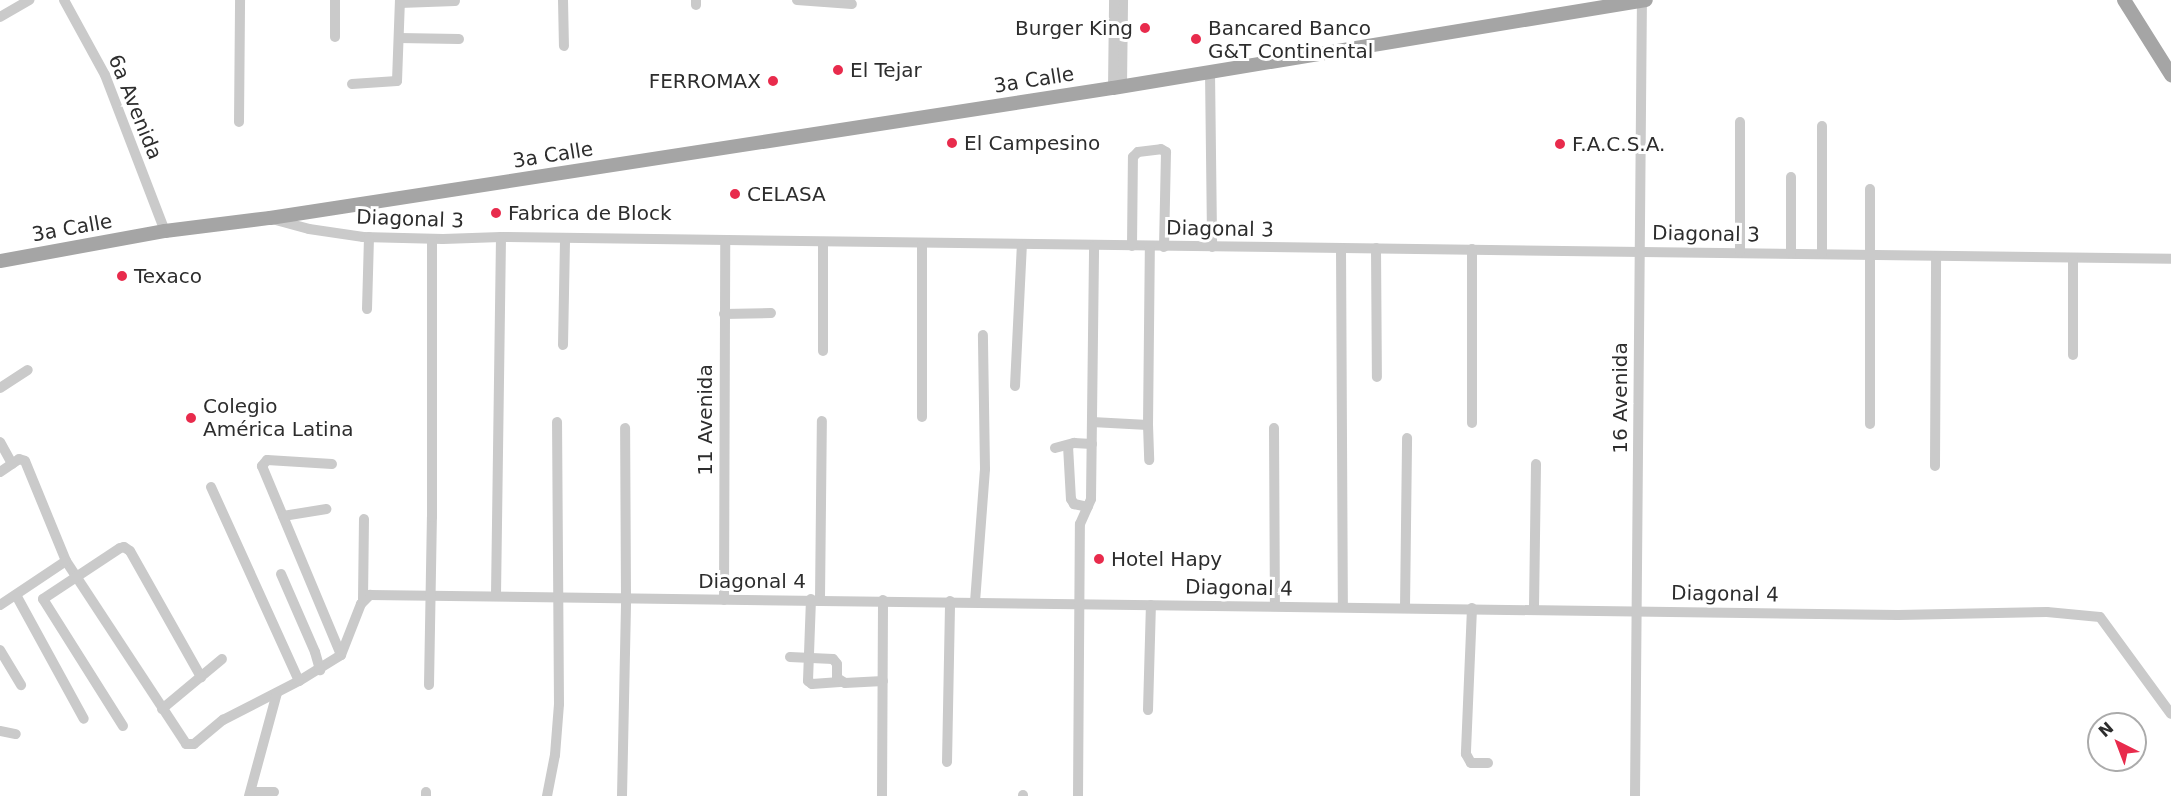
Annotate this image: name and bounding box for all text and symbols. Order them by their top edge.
place label: Burger King [1015,16,1133,40]
place label: Bancared Banco G&T Continental [1208,16,1373,63]
marker: Burger King [1138,21,1152,35]
marker: Bancared Banco G&T Continental [1189,32,1203,46]
street label: 6a Avenida [103,51,167,163]
place label: El Tejar [850,58,922,82]
street label: 3a Calle [992,62,1076,98]
marker: El Tejar [831,63,845,77]
place label: FERROMAX [649,69,761,93]
marker: FERROMAX [766,74,780,88]
place label: El Campesino [964,131,1100,155]
place label: F.A.C.S.A. [1572,132,1665,156]
marker: El Campesino [945,136,959,150]
street label: 3a Calle [511,137,595,173]
marker: F.A.C.S.A. [1553,137,1567,151]
place label: CELASA [747,182,826,206]
marker: CELASA [728,187,742,201]
place label: Fabrica de Block [508,201,671,225]
street label: Diagonal 3 [356,205,464,233]
marker: Fabrica de Block [489,206,503,220]
street label: 3a Calle [30,209,114,247]
street label: Diagonal 3 [1166,216,1274,242]
street label: Diagonal 3 [1652,221,1760,247]
place label: Texaco [134,264,202,288]
marker: Texaco [115,269,129,283]
street label: 16 Avenida [1608,342,1632,454]
street label: 11 Avenida [693,364,717,476]
place label: Colegio América Latina [203,394,354,441]
marker: Colegio América Latina [184,411,198,425]
place label: Hotel Hapy [1111,547,1222,571]
marker: Hotel Hapy [1092,552,1106,566]
street label: Diagonal 4 [698,569,806,593]
street label: Diagonal 4 [1185,575,1293,601]
street label: Diagonal 4 [1671,581,1779,607]
north arrow [2087,712,2147,772]
text: N [2095,718,2117,741]

